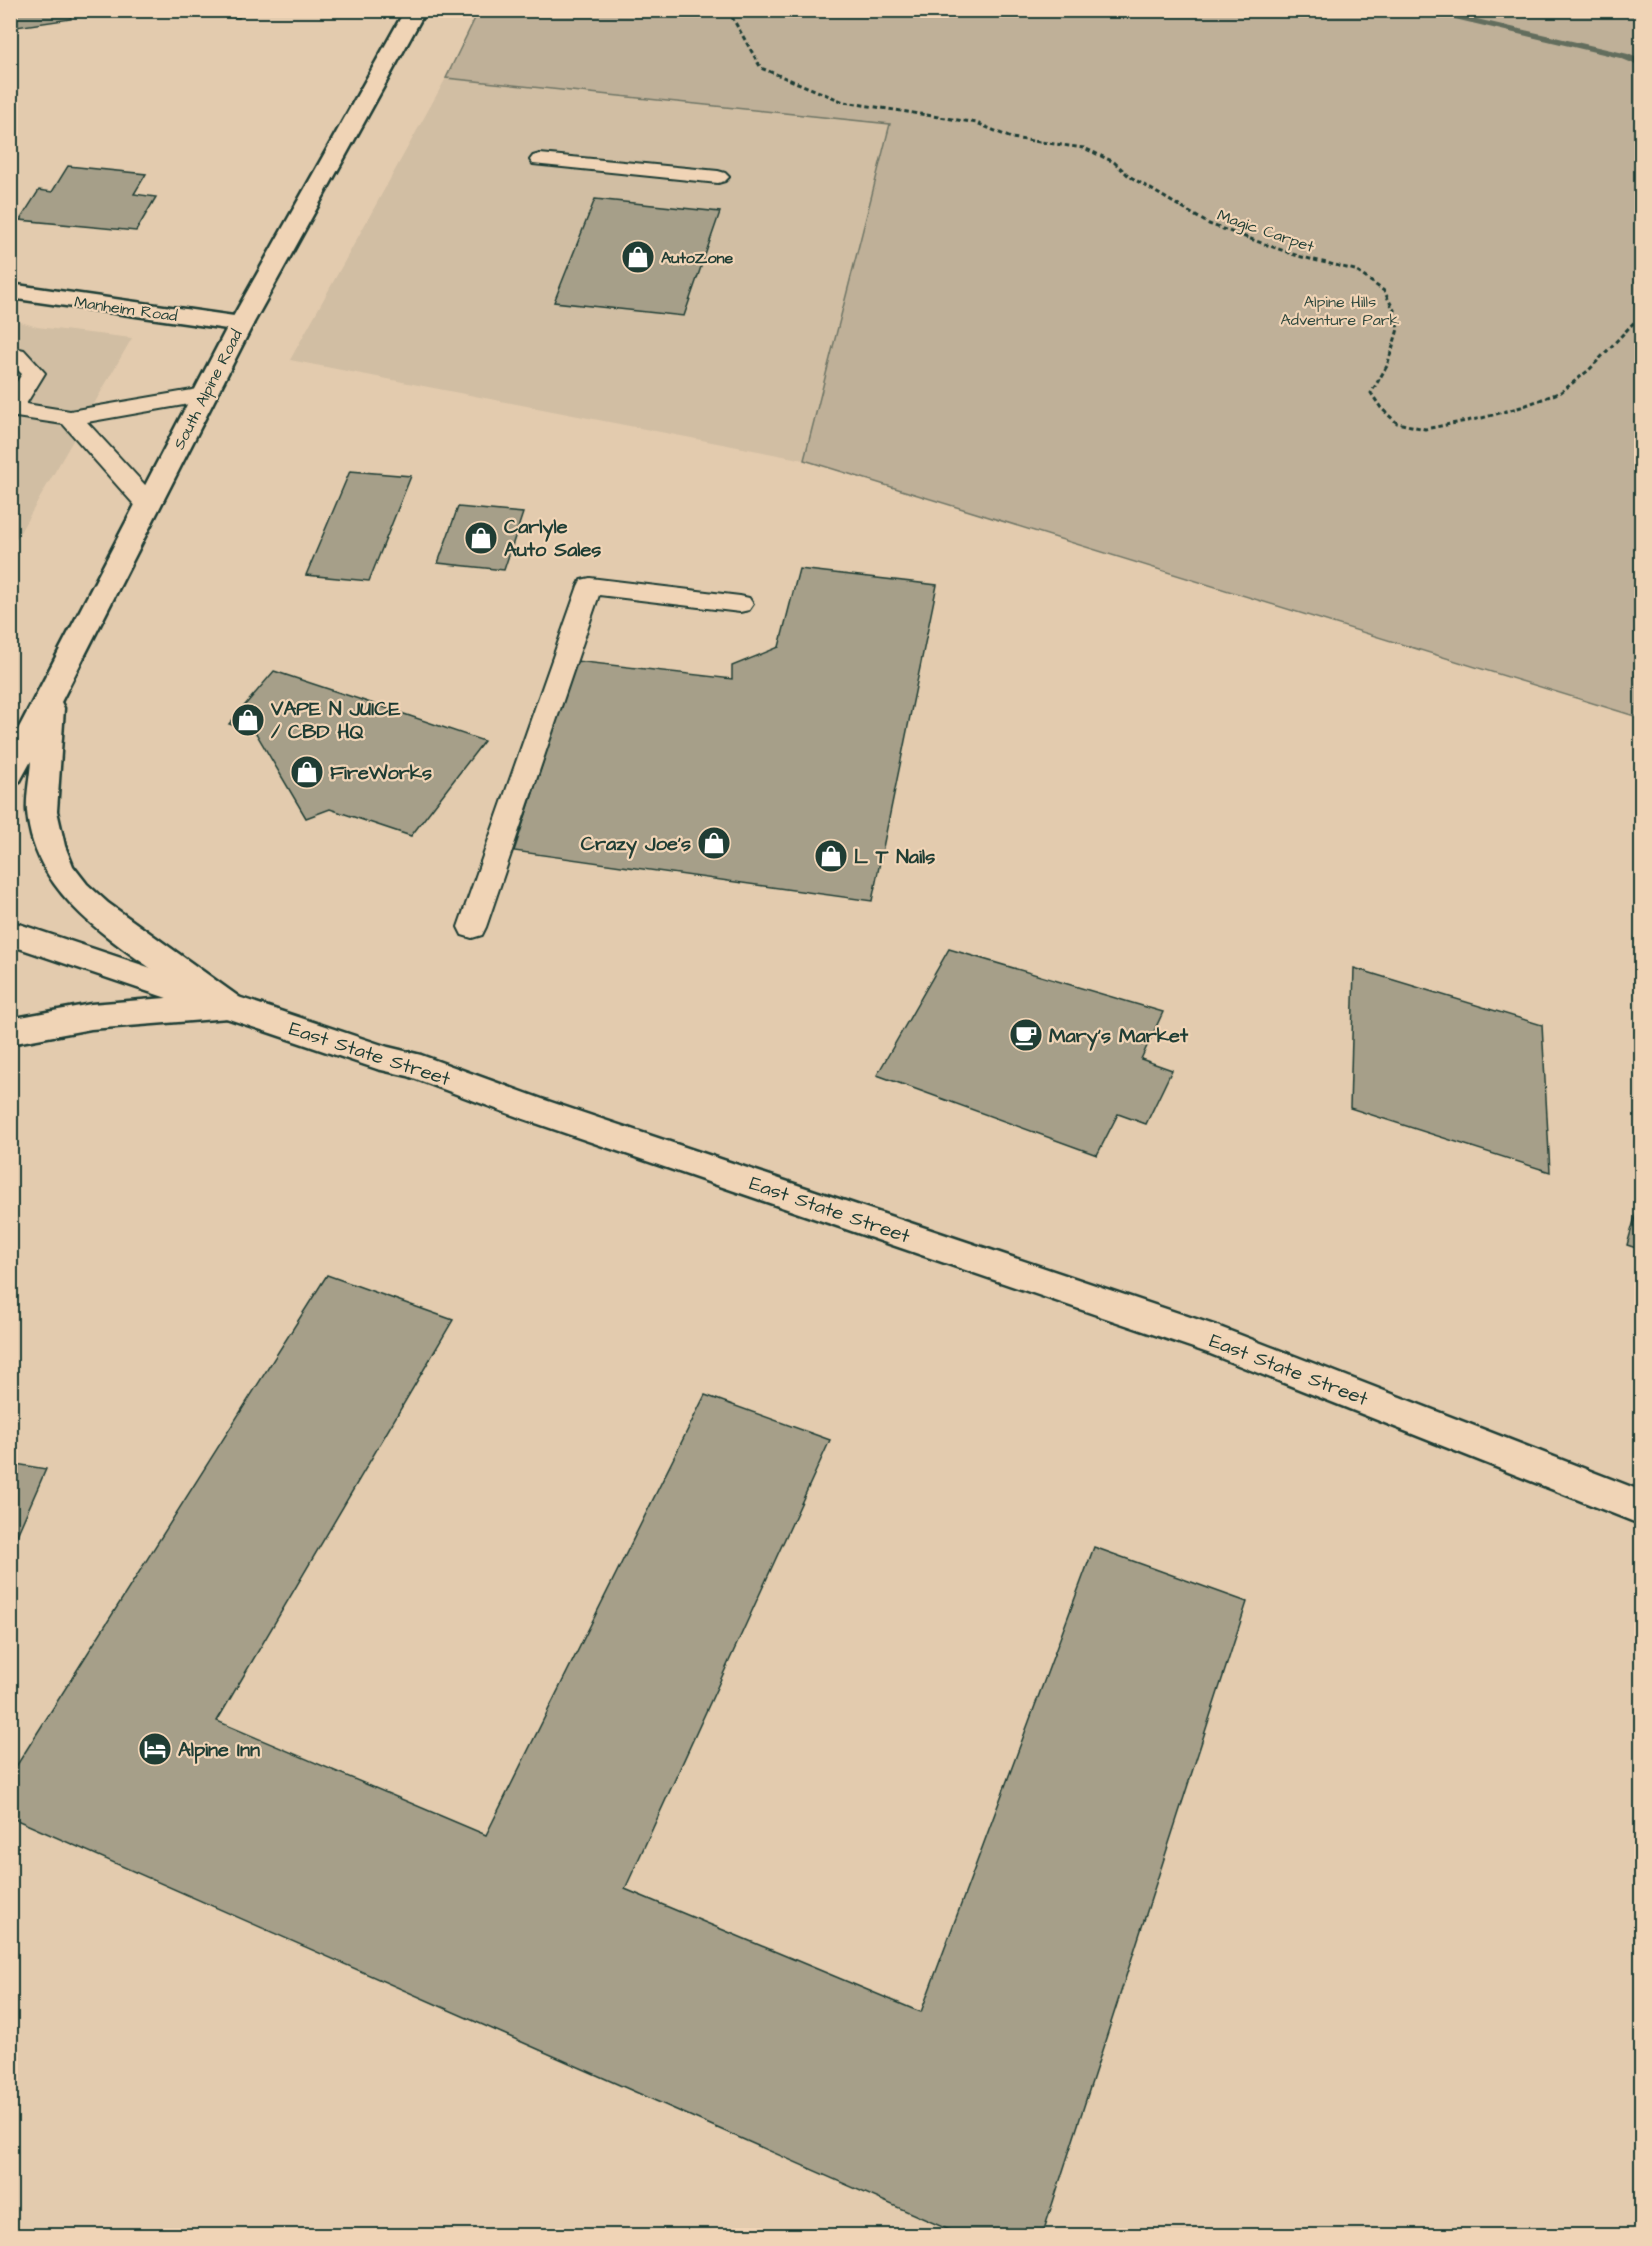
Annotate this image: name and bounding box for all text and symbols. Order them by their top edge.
street label: Magic Carpet [1214,204,1317,259]
shop icon: AutoZone [620,239,656,275]
place label: AutoZone [661,247,733,269]
street label: Manheim Road [73,291,179,327]
park label: Alpine Hills Adventure Park [1281,291,1400,331]
street label: South Alpine Road [168,326,248,453]
place label: Carlyle Auto Sales [504,513,601,564]
shop icon: Carlyle Auto Sales [463,520,499,556]
place label: VAPE N JUICE / CBD HQ [270,695,401,746]
shop icon: VAPE N JUICE / CBD HQ [230,702,266,738]
shop icon: FireWorks [289,754,325,790]
place label: FireWorks [330,759,432,787]
shop icon: Crazy Joe's [696,825,732,861]
place label: Crazy Joe's [581,830,691,859]
shop icon: L T Nails [813,838,849,874]
place label: L T Nails [854,843,935,871]
street label: East State Street [286,1015,454,1093]
cafe icon: Mary's Market [1008,1017,1044,1053]
place label: Mary's Market [1049,1022,1189,1051]
street label: East State Street [746,1169,914,1251]
street label: East State Street [1205,1327,1372,1413]
hotel icon: Alpine Inn [137,1731,173,1767]
place label: Alpine Inn [178,1736,260,1764]

